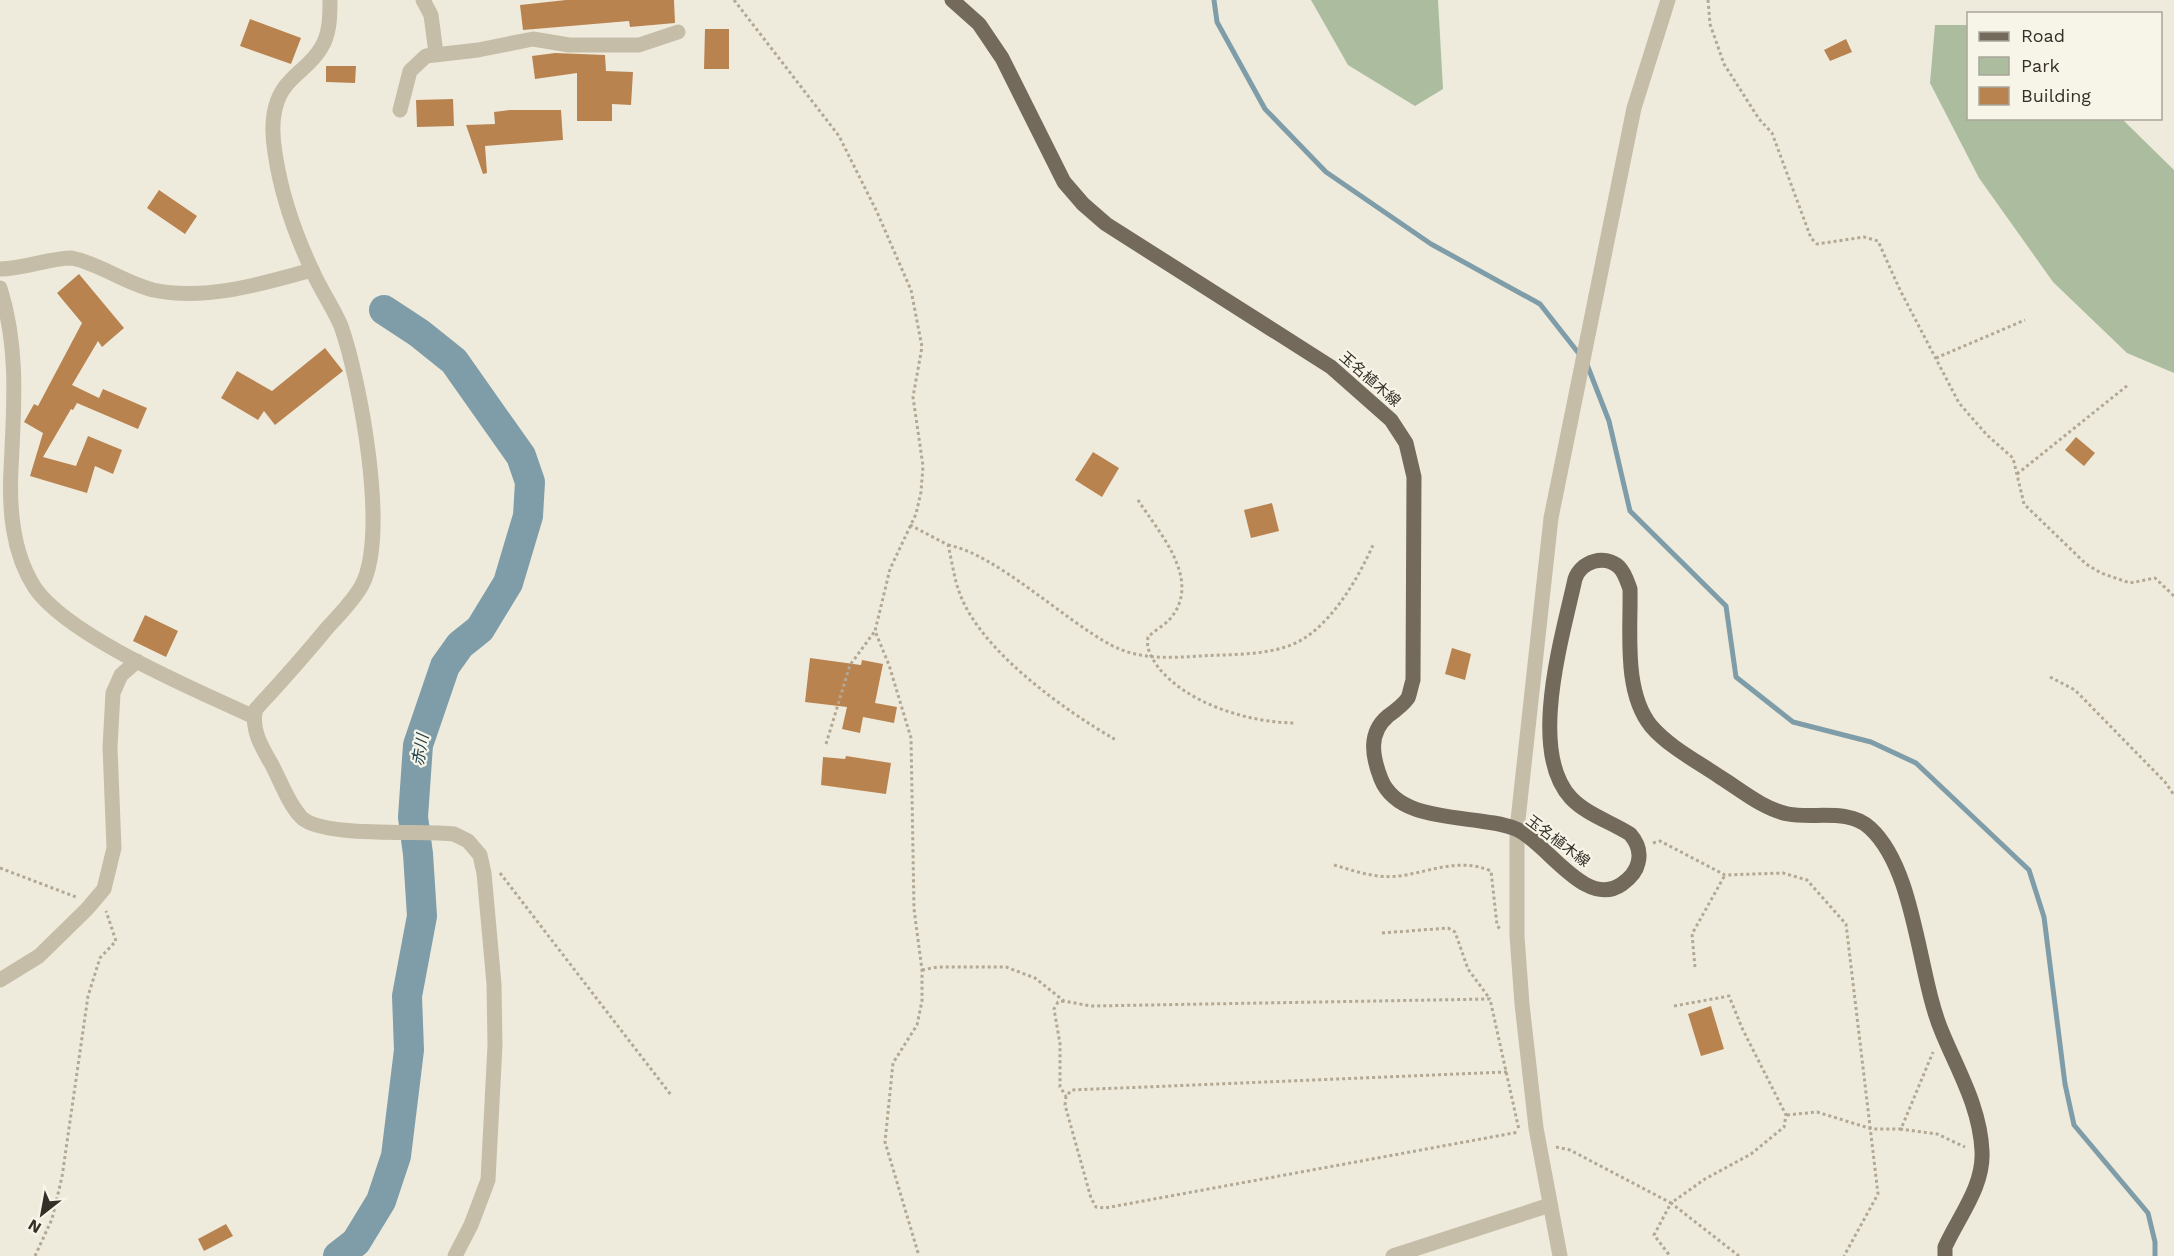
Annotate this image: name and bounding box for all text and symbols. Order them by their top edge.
legend [1967,12,2162,120]
text: Road [2021,25,2065,46]
text: Park [2021,55,2060,76]
text: Building [2021,85,2091,106]
street label: 玉名植木線 [1336,348,1404,410]
water label: 赤川 [408,731,432,767]
street label: 玉名植木線 [1523,811,1593,871]
north arrow [12,1184,72,1244]
text: N [25,1215,45,1238]

